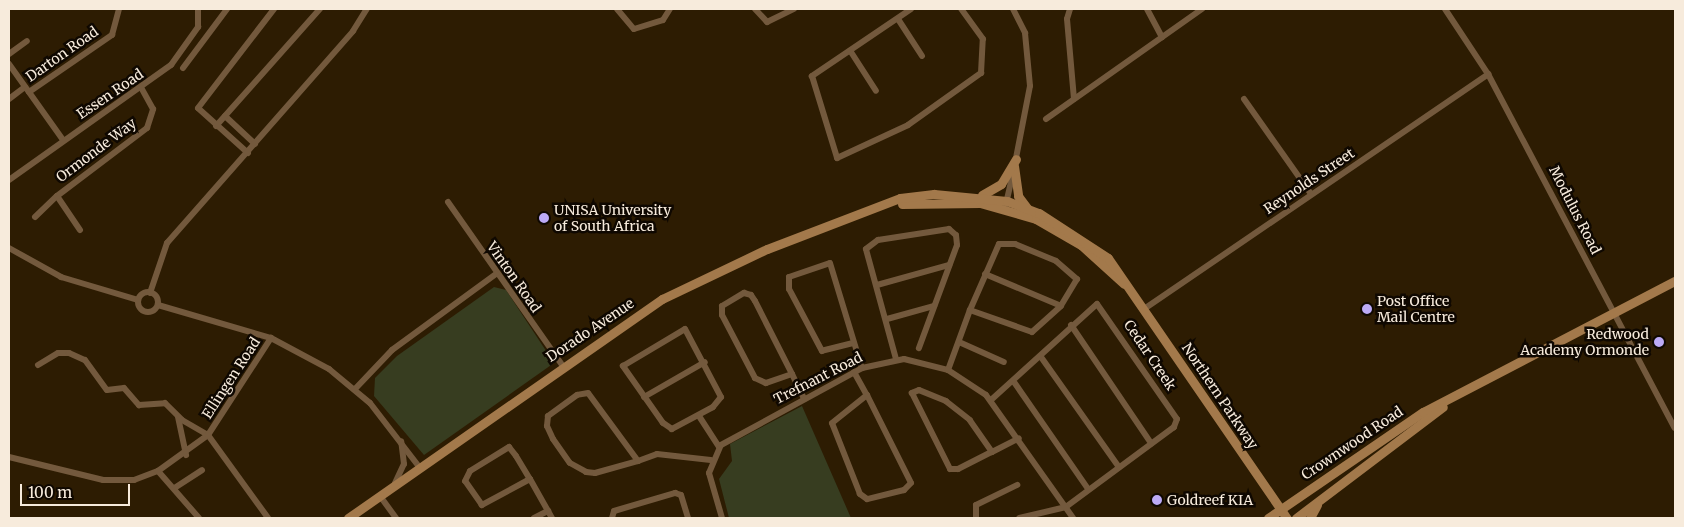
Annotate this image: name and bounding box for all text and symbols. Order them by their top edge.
street label: Darton Road [23,23,101,85]
street label: Essen Road [73,66,147,122]
street label: Ormonde Way [53,114,139,186]
street label: Reynolds Street [1261,145,1357,217]
street label: Modulus Road [1546,163,1604,257]
place label: UNISA University of South Africa [554,202,671,234]
marker: UNISA University of South Africa [538,212,550,224]
street label: Vinton Road [483,238,545,316]
place label: Post Office Mail Centre [1377,293,1455,326]
street label: Dorado Avenue [543,295,637,365]
marker: Post Office Mail Centre [1361,303,1373,315]
street label: Cedar Creek [1120,317,1180,393]
place label: Redwood Academy Ormonde [1520,326,1649,358]
street label: Ellingen Road [198,334,264,422]
marker: Redwood Academy Ormonde [1653,336,1665,348]
street label: Northern Parkway [1178,340,1262,452]
street label: Trefnant Road [771,348,865,408]
street label: Crownwood Road [1298,403,1406,483]
scale bar [22,474,132,506]
text: 100 m [28,483,72,502]
place label: Goldreef KIA [1167,492,1253,508]
marker: Goldreef KIA [1151,494,1163,506]

